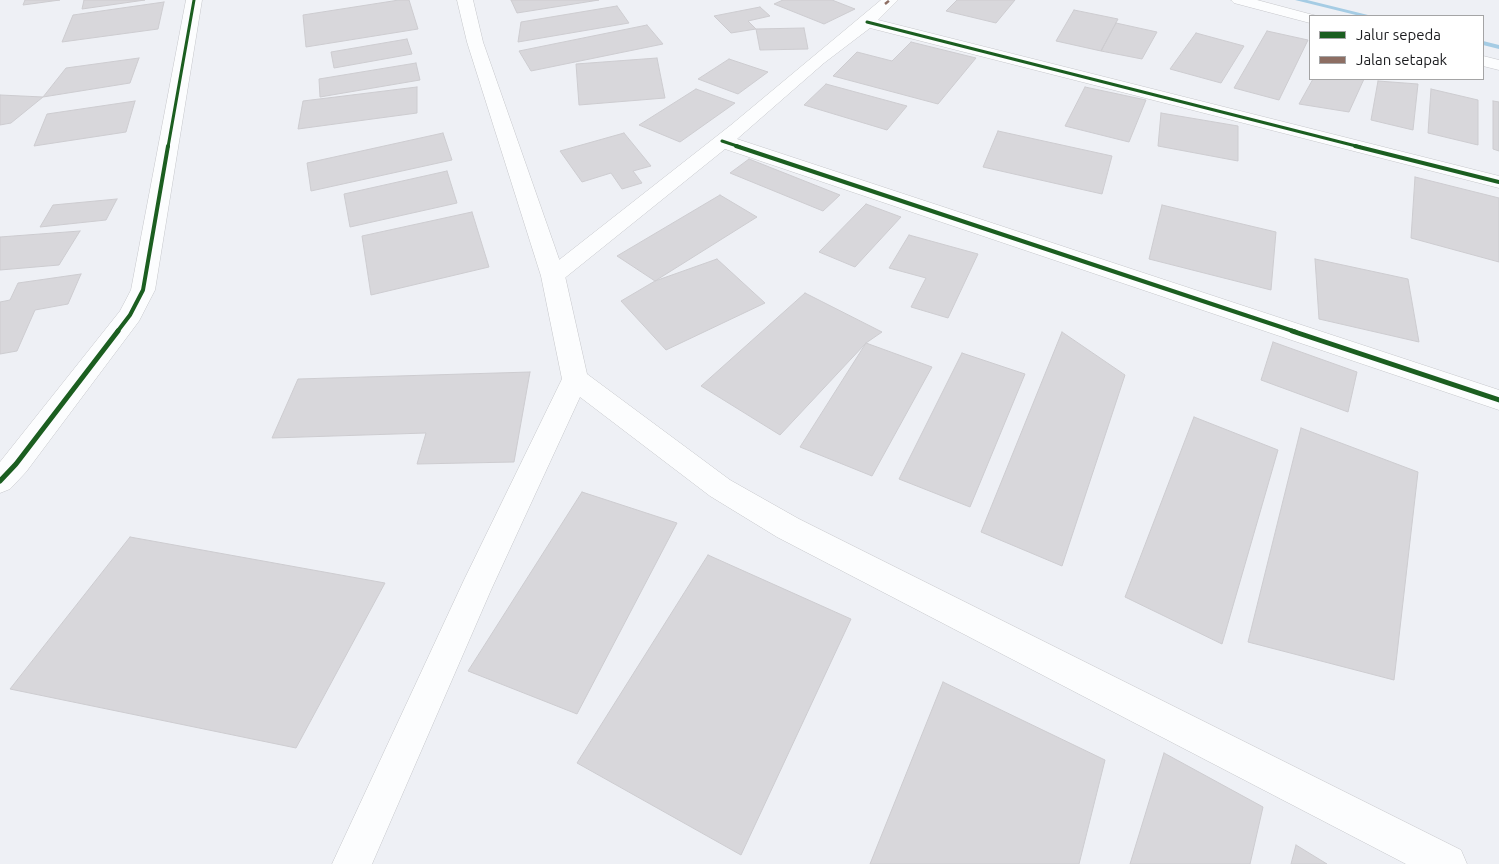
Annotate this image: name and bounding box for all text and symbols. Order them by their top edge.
legend [1309,15,1484,80]
text: Jalur sepeda [1356,26,1441,43]
text: Jalan setapak [1356,51,1447,68]

